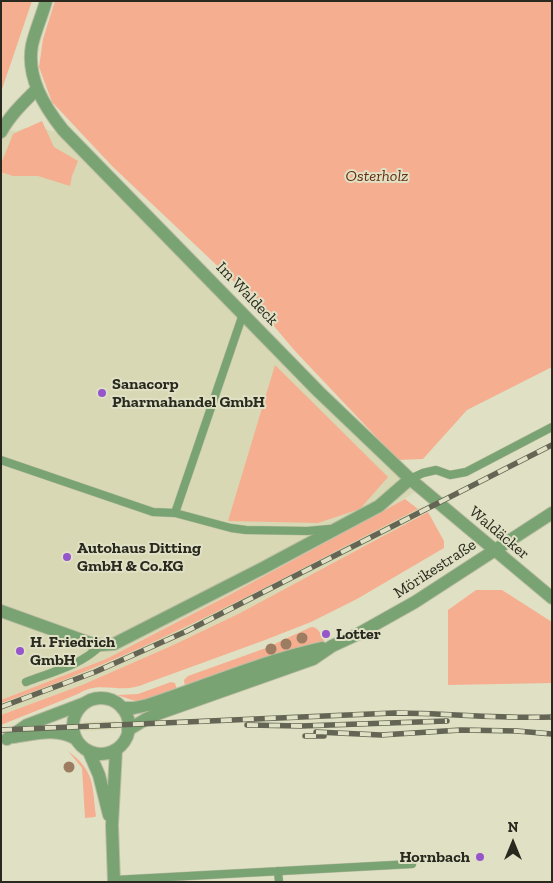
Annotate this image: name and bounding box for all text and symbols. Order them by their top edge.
park label: Osterholz [346,166,408,186]
street label: Im Waldeck [212,258,282,330]
place label: Sanacorp Pharmahandel GmbH [112,374,265,412]
marker: Sanacorp Pharmahandel GmbH [96,387,108,399]
street label: Waldäcker [465,502,533,564]
street label: Mörikestraße [390,535,480,603]
place label: Autohaus Ditting GmbH & Co.KG [77,538,201,576]
marker: Autohaus Ditting GmbH & Co.KG [61,551,73,563]
place label: Lotter [336,624,381,644]
marker: Lotter [320,628,332,640]
place label: H. Friedrich GmbH [30,632,115,670]
marker: H. Friedrich GmbH [14,645,26,657]
north arrow [488,818,538,868]
text: N [508,819,518,836]
place label: Hornbach [399,847,470,867]
marker: Hornbach [474,851,486,863]

